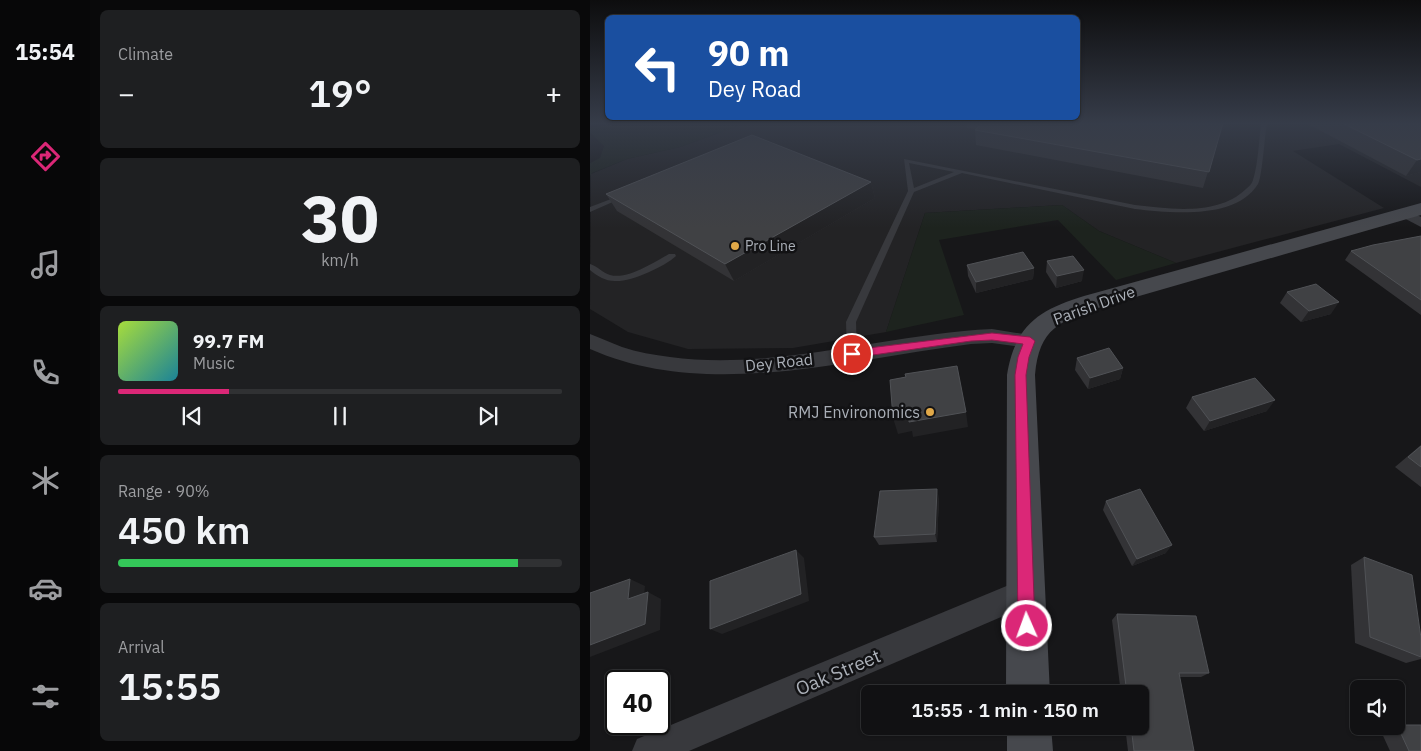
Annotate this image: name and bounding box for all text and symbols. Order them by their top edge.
text: 90 m [708,30,790,76]
icon: left [625,35,690,100]
text: 15:54 [15,37,75,66]
text: Climate [118,44,173,64]
text: 19° [308,68,372,117]
text: Dey Road [708,74,801,103]
text: − [118,75,135,112]
text: + [545,75,562,112]
icon: directions [28,139,63,174]
text: 30 [301,175,379,260]
place label: Pro Line [745,237,796,255]
marker: Pro Line [729,240,741,252]
icon: music [28,247,63,282]
text: km/h [321,250,359,270]
street label: Parish Drive [1050,281,1138,329]
text: 99.7 FM [193,329,264,353]
pin [831,333,873,375]
icon: arrive [838,340,866,368]
street label: Dey Road [744,349,814,375]
text: Music [193,353,235,373]
icon: phone [28,355,63,390]
icon: previous [178,402,206,430]
icon: pause [326,402,354,430]
icon: next [474,402,502,430]
place label: RMJ Environomics [788,402,920,422]
marker: RMJ Environomics [924,406,936,418]
icon: climate [28,463,63,498]
text: Range · 90% [118,481,210,501]
text: 450 km [118,505,250,554]
icon: car [28,571,63,606]
position arrow [1000,599,1052,651]
text: Arrival [118,637,165,657]
street label: Oak Street [792,643,884,701]
text: 15:55 [118,661,221,710]
speed limit sign: 40 [605,670,670,735]
icon: filters [28,679,63,714]
map controls [1350,680,1405,735]
button: sound [1350,680,1405,735]
text: 15:55 · 1 min · 150 m [911,698,1099,722]

